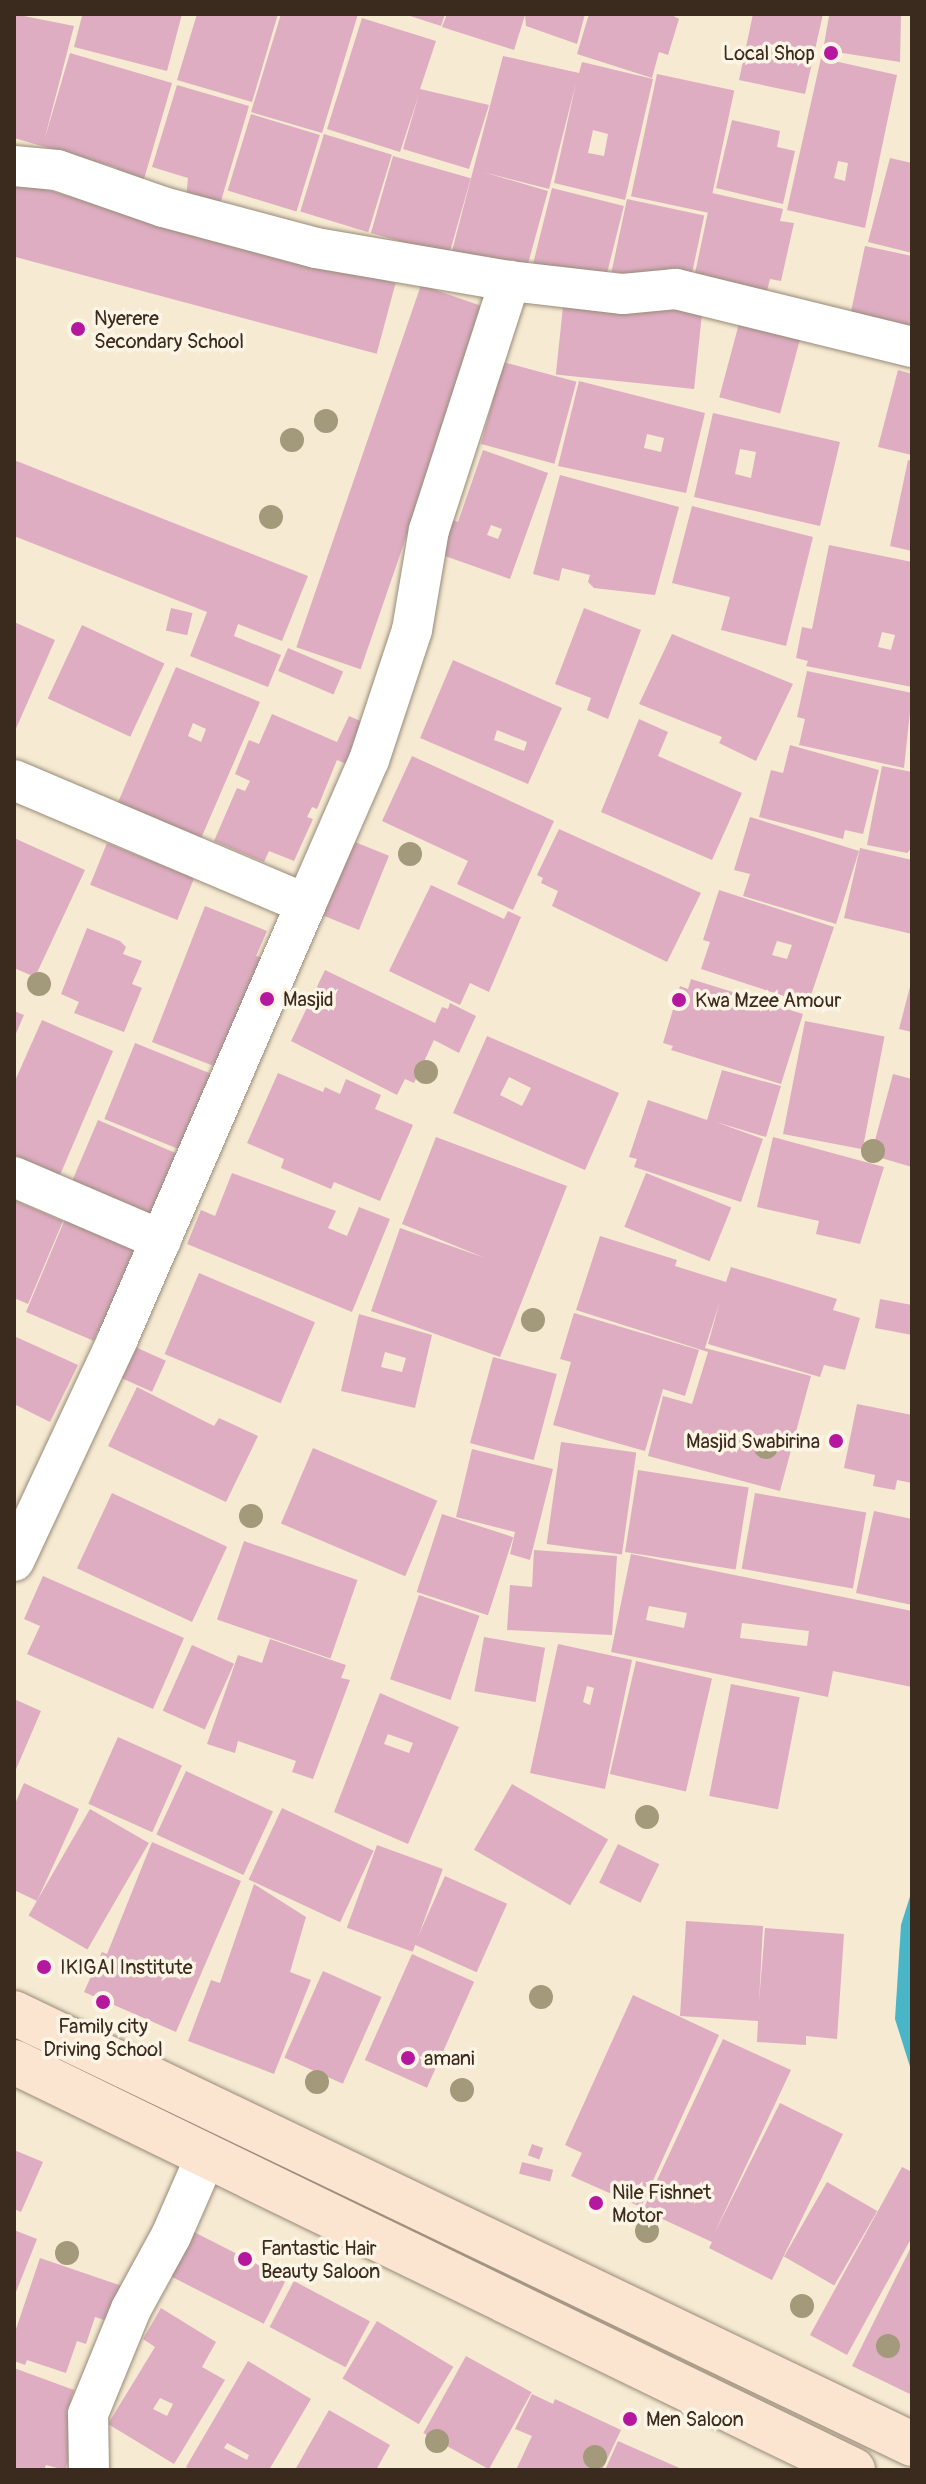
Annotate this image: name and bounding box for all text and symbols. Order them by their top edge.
place label: Local Shop [723,41,815,65]
marker: Local Shop [822,44,840,62]
place label: Nyerere Secondary School [94,306,244,353]
marker: Nyerere Secondary School [69,320,87,338]
place label: Masjid [283,987,334,1011]
place label: Kwa Mzee Amour [695,988,841,1012]
marker: Masjid [258,990,276,1008]
marker: Kwa Mzee Amour [670,991,688,1009]
place label: Masjid Swabirina [686,1429,820,1453]
marker: Masjid Swabirina [827,1432,845,1450]
place label: IKIGAI Institute [60,1955,193,1979]
marker: IKIGAI Institute [35,1958,53,1976]
marker: Family city Driving School [94,1993,112,2011]
place label: Family city Driving School [43,2014,163,2061]
place label: amani [424,2046,475,2070]
marker: amani [399,2049,417,2067]
place label: Nile Fishnet Motor [612,2180,711,2227]
marker: Nile Fishnet Motor [587,2194,605,2212]
place label: Fantastic Hair Beauty Saloon [261,2236,380,2283]
marker: Fantastic Hair Beauty Saloon [236,2250,254,2268]
place label: Men Saloon [646,2407,744,2431]
marker: Men Saloon [621,2410,639,2428]

